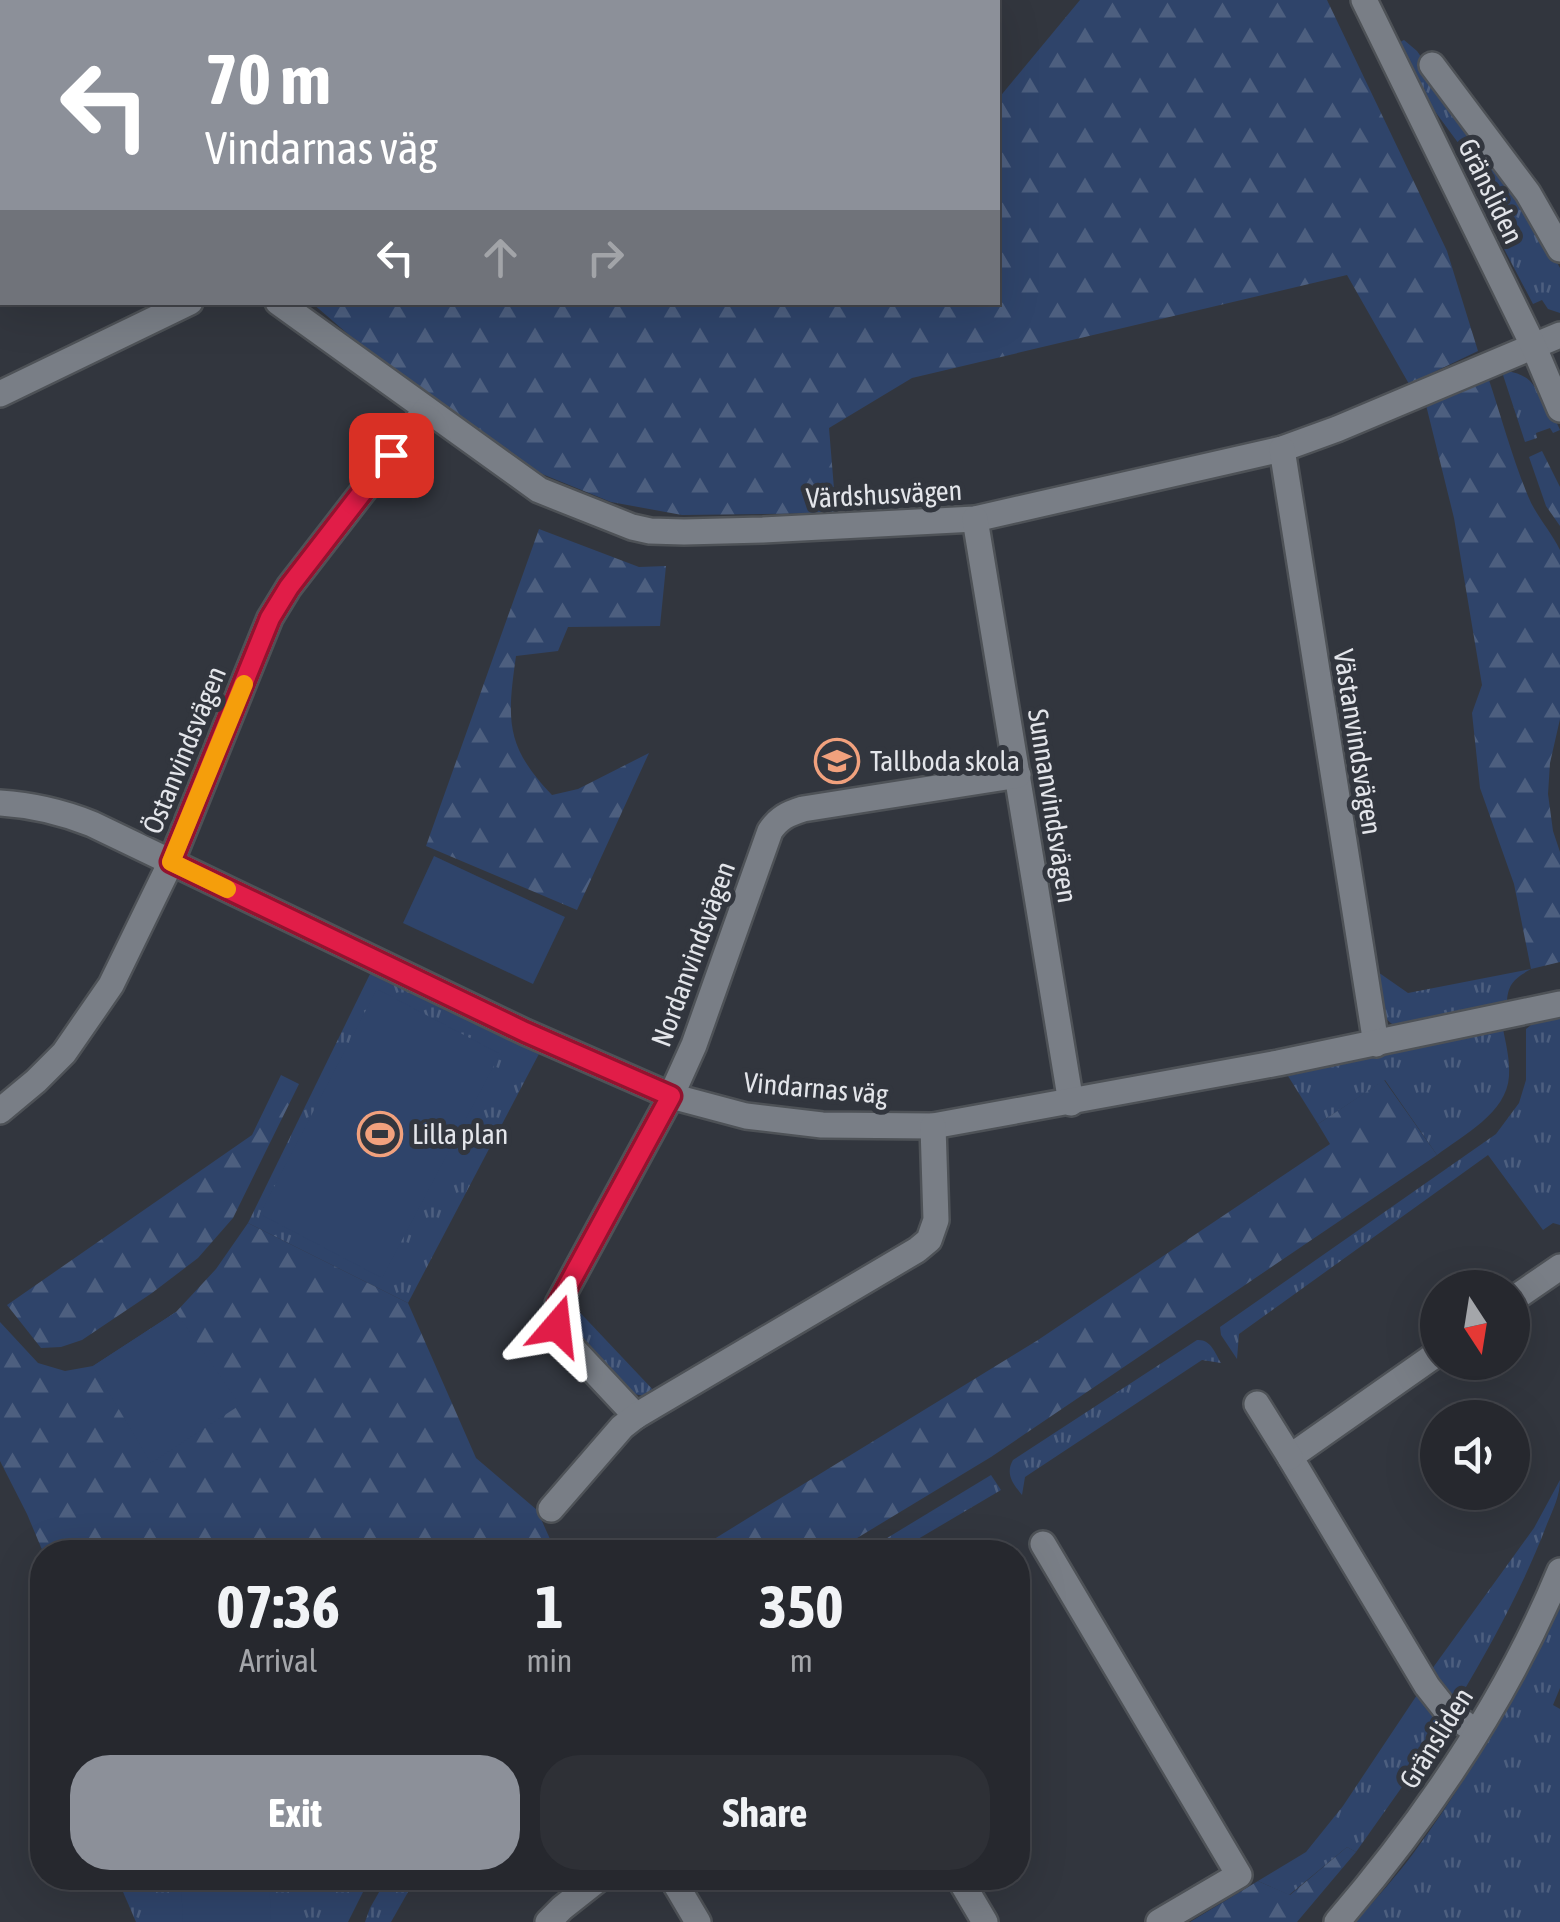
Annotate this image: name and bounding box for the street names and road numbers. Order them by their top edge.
street label: Gränsliden [1452,133,1530,249]
street label: Värdshusvägen [805,474,963,514]
street label: Västanvindsvägen [1328,647,1388,837]
street label: Östanvindsvägen [136,662,232,838]
street label: Sunnanvindsvägen [1022,707,1084,905]
street label: Nordanvindsvägen [645,857,741,1051]
street label: Vindarnas väg [742,1066,890,1110]
street label: Gränsliden [1393,1682,1479,1794]

